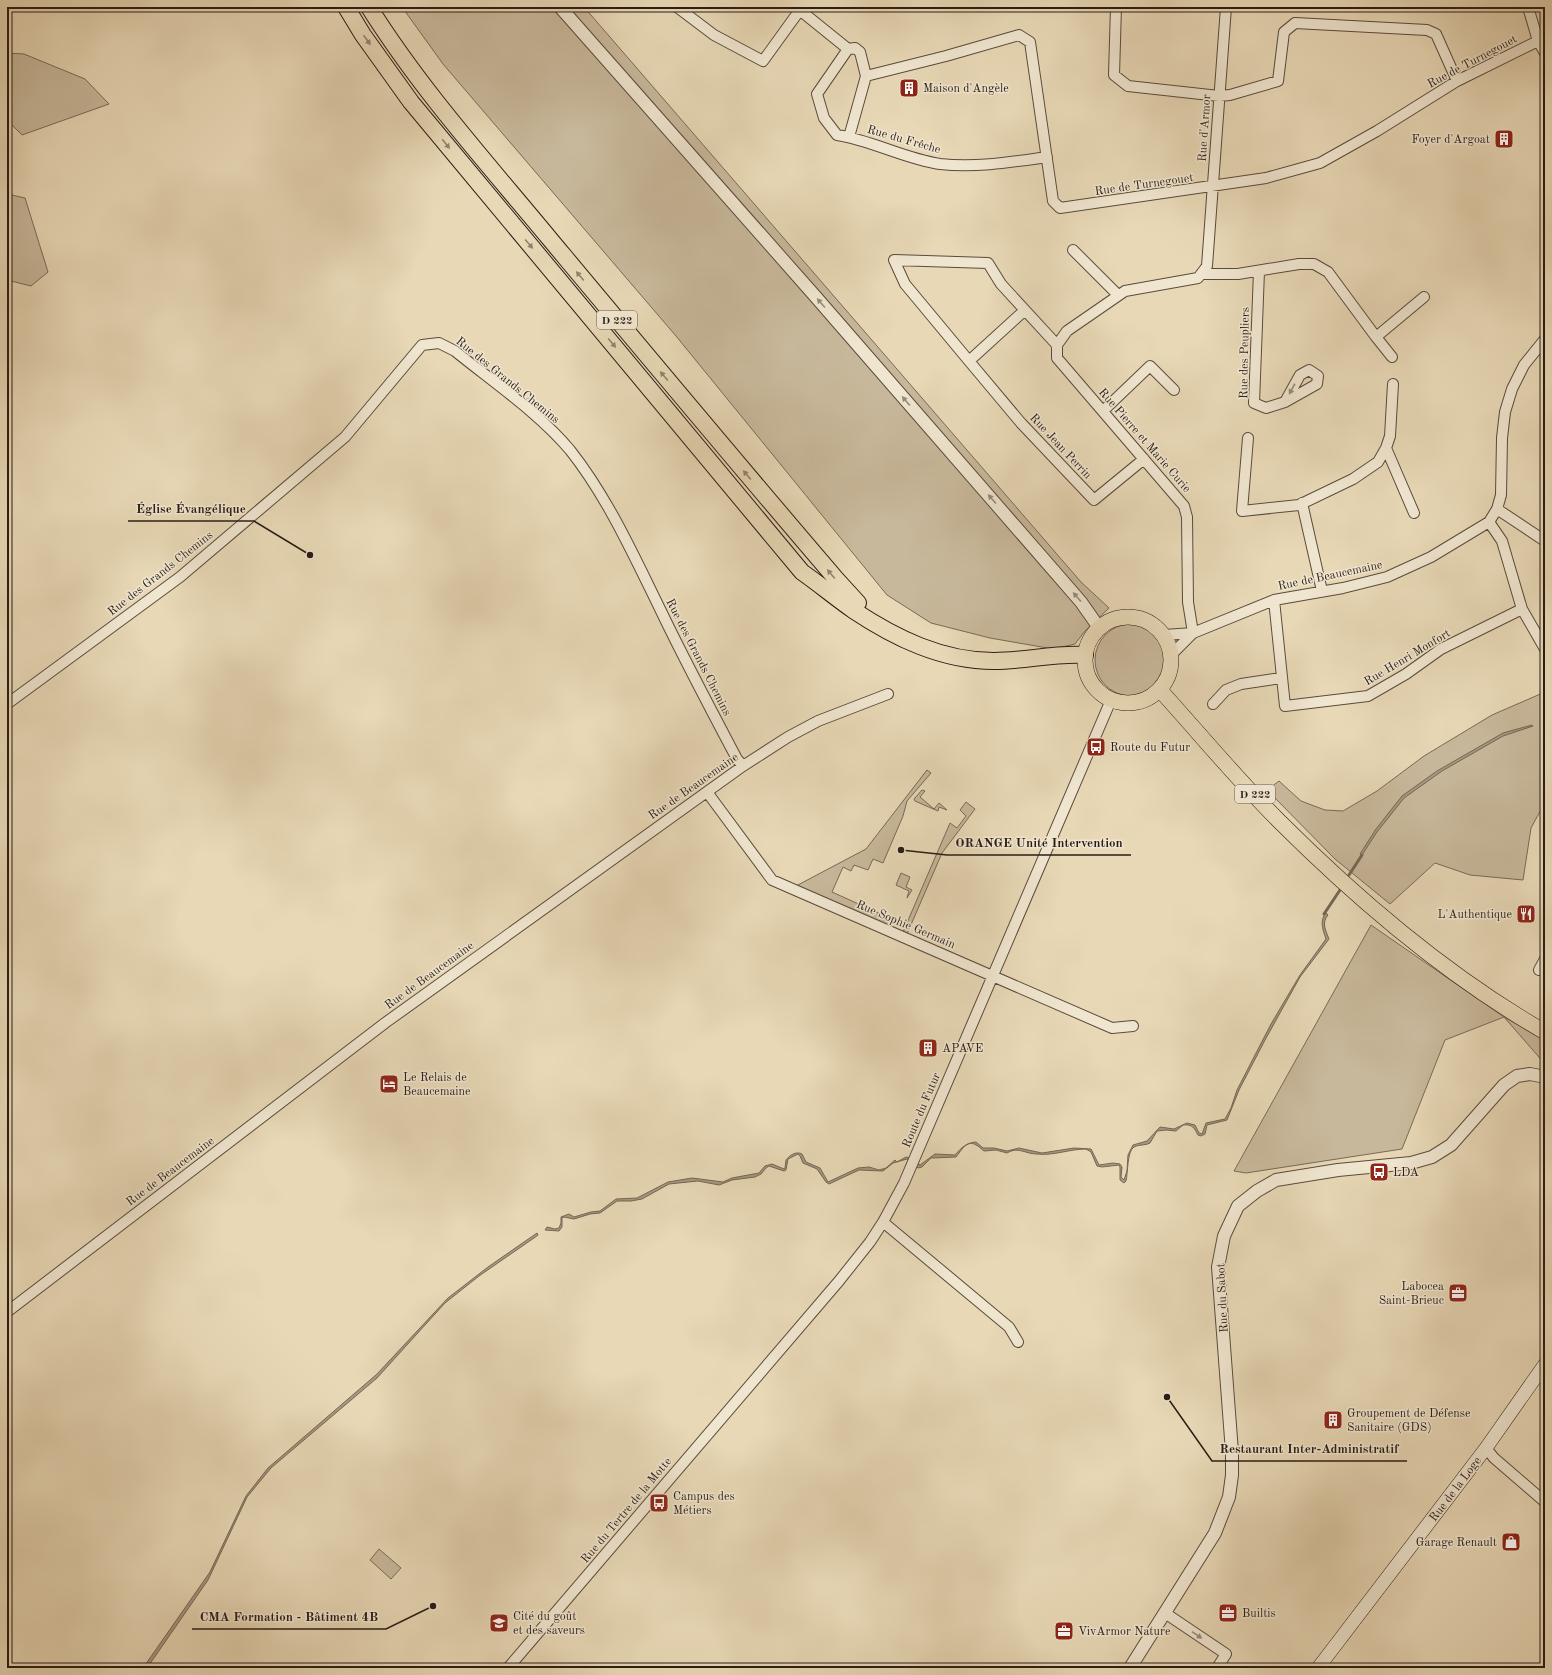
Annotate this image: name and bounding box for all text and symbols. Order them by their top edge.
street label: Rue de Turnegouet [1426,33,1519,91]
one-way arrow [363,35,371,45]
building icon: Maison d'Angèle [898,77,920,99]
place label: Maison d'Angèle [923,83,1009,95]
street label: Rue d'Armor [1197,94,1213,162]
street label: Rue du Frêche [866,124,942,156]
building icon: Foyer d'Argoat [1493,128,1515,150]
place label: Foyer d'Argoat [1411,134,1490,146]
one-way arrow [441,138,450,149]
street label: Rue de Turnegouet [1094,172,1194,198]
one-way arrow [524,238,533,249]
one-way arrow [576,270,585,281]
one-way arrow [817,297,826,308]
street label: Rue des Peupliers [1238,307,1252,399]
road number: D 222 [597,311,637,329]
street label: Rue des Grands Chemins [453,335,561,426]
one-way arrow [608,338,617,349]
one-way arrow [659,370,668,381]
one-way arrow [1289,383,1296,395]
street label: Rue Pierre et Marie Curie [1096,386,1193,495]
one-way arrow [902,396,911,406]
street label: Rue Jean Perrin [1027,412,1094,482]
one-way arrow [743,470,752,480]
one-way arrow [987,494,996,504]
callout: Église Évangélique [128,496,254,521]
text: Église Évangélique [136,501,246,516]
street label: Rue des Grands Chemins [106,529,215,618]
street label: Rue de Beaucemaine [1277,559,1384,593]
one-way arrow [827,569,836,580]
one-way arrow [1072,592,1081,603]
street label: Rue des Grands Chemins [663,597,733,718]
street label: Rue Henri Monfort [1362,627,1453,688]
bus stop icon: Route du Futur [1085,736,1107,758]
place label: Route du Futur [1110,742,1190,754]
street label: Rue de Beaucemaine [646,751,741,822]
road number: D 222 [1235,785,1275,803]
callout: ORANGE Unité Intervention [947,830,1131,855]
text: ORANGE Unité Intervention [955,837,1123,850]
street label: Rue Sophie Germain [854,899,957,951]
restaurant icon: L'Authentique [1515,903,1537,925]
place label: L'Authentique [1437,909,1512,921]
street label: Rue de Beaucemaine [383,939,477,1012]
building icon: APAVE [917,1037,939,1059]
place label: APAVE [942,1043,983,1055]
street label: Route du Futur [901,1071,943,1150]
place label: Le Relais de Beaucemaine [403,1072,471,1098]
hotel icon: Le Relais de Beaucemaine [378,1073,400,1095]
street label: Rue de Beaucemaine [124,1135,217,1209]
bus stop icon: LDA [1368,1161,1390,1183]
place label: LDA [1393,1167,1419,1179]
street label: Rue du Sabot [1215,1263,1231,1333]
place label: Labocea Saint-Brieuc [1379,1281,1444,1307]
office icon: Labocea Saint-Brieuc [1447,1282,1469,1304]
place label: Groupement de Défense Sanitaire (GDS) [1347,1408,1471,1434]
building icon: Groupement de Défense Sanitaire (GDS) [1322,1409,1344,1431]
callout: Restaurant Inter-Administratif [1212,1436,1407,1461]
text: Restaurant Inter-Administratif [1219,1443,1400,1456]
street label: Rue du Tertre de la Motte [579,1455,675,1566]
street label: Rue de la Loge [1428,1455,1484,1524]
place label: Campus des Métiers [673,1491,735,1517]
bus stop icon: Campus des Métiers [648,1492,670,1514]
shop icon: Garage Renault [1500,1531,1522,1553]
place label: Garage Renault [1416,1537,1497,1549]
office icon: Builtis [1217,1602,1239,1624]
callout: CMA Formation - Bâtiment 4B [192,1604,386,1629]
place label: Builtis [1242,1608,1276,1620]
text: CMA Formation - Bâtiment 4B [200,1611,378,1624]
place label: Cité du goût et des saveurs [513,1611,585,1637]
school or university icon: Cité du goût et des saveurs [488,1612,510,1634]
office icon: VivArmor Nature [1053,1620,1075,1642]
place label: VivArmor Nature [1078,1626,1171,1638]
one-way arrow [1192,1631,1202,1639]

